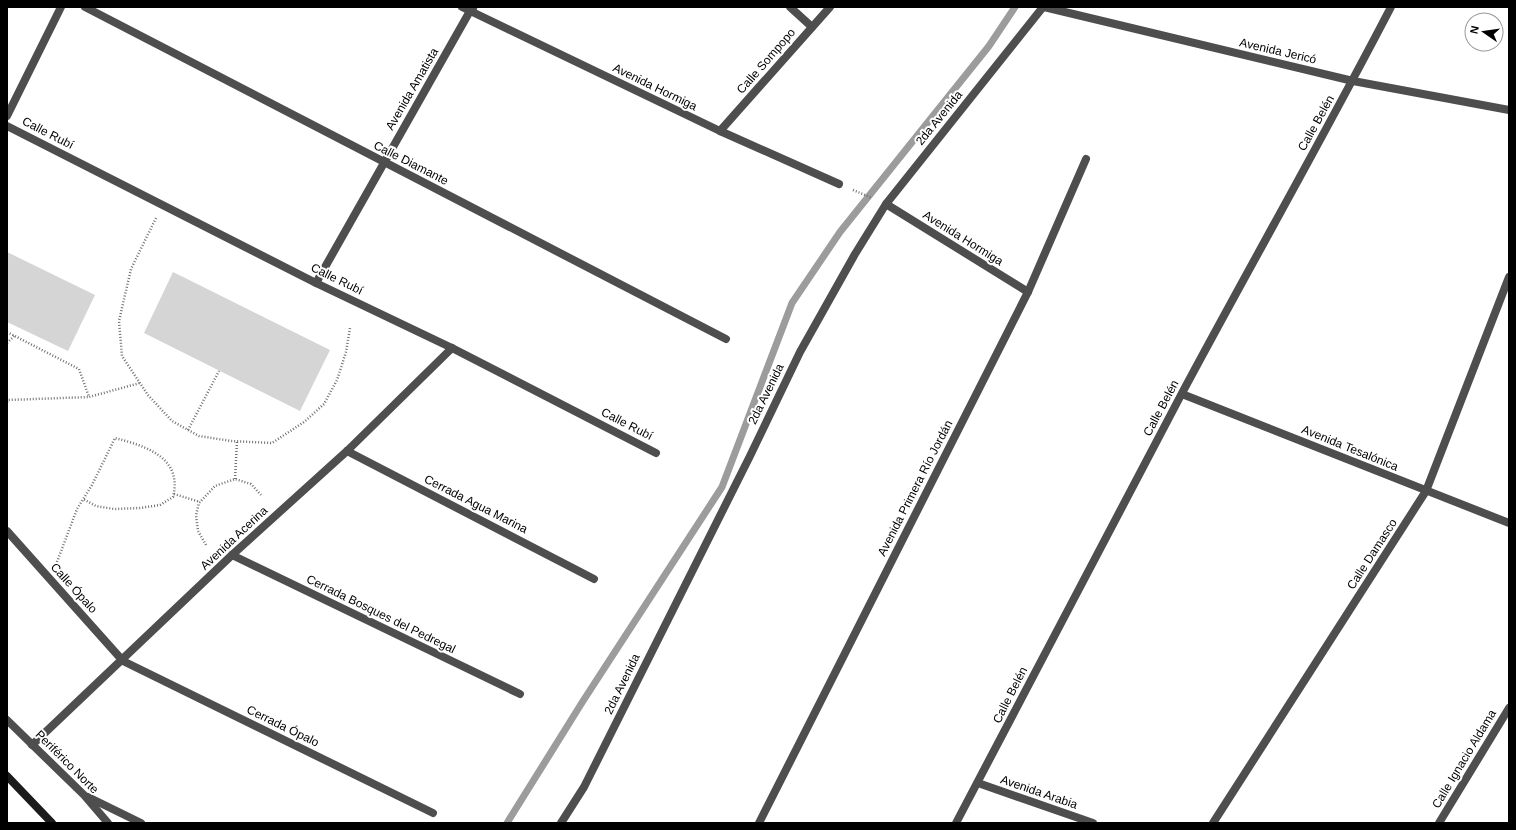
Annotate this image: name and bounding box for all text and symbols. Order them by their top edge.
north arrow [1464,12,1504,52]
text: N [1468,24,1481,35]
street label: Calle Sompopo [734,25,798,97]
street label: Avenida Jericó [1238,35,1318,67]
street label: Avenida Amatista [383,45,441,133]
street label: Avenida Hormiga [611,61,700,114]
street label: 2da Avenida [913,88,965,148]
street label: Calle Belén [1295,93,1337,153]
street label: Calle Rubí [20,114,77,152]
street label: Calle Diamante [371,138,451,188]
street label: Avenida Hormiga [920,208,1006,268]
street label: Calle Rubí [309,260,366,298]
street label: 2da Avenida [745,361,787,427]
street label: Calle Belén [1140,378,1182,438]
street label: Calle Rubí [599,405,656,443]
street label: Avenida Primera Río Jordán [875,418,955,558]
street label: Avenida Tesalónica [1300,422,1401,474]
street label: Cerrada Agua Marina [422,472,530,536]
street label: Avenida Acerina [198,503,271,573]
street label: Calle Damasco [1344,516,1400,592]
street label: Calle Ópalo [48,559,101,616]
street label: Cerrada Bosques del Pedregal [304,572,458,656]
street label: 2da Avenida [601,651,643,717]
street label: Calle Belén [990,664,1030,726]
street label: Cerrada Ópalo [245,702,322,750]
street label: Calle Ignacio Aldama [1429,707,1499,811]
street label: Periférico Norte [33,728,102,797]
street label: Avenida Arabia [999,772,1080,812]

